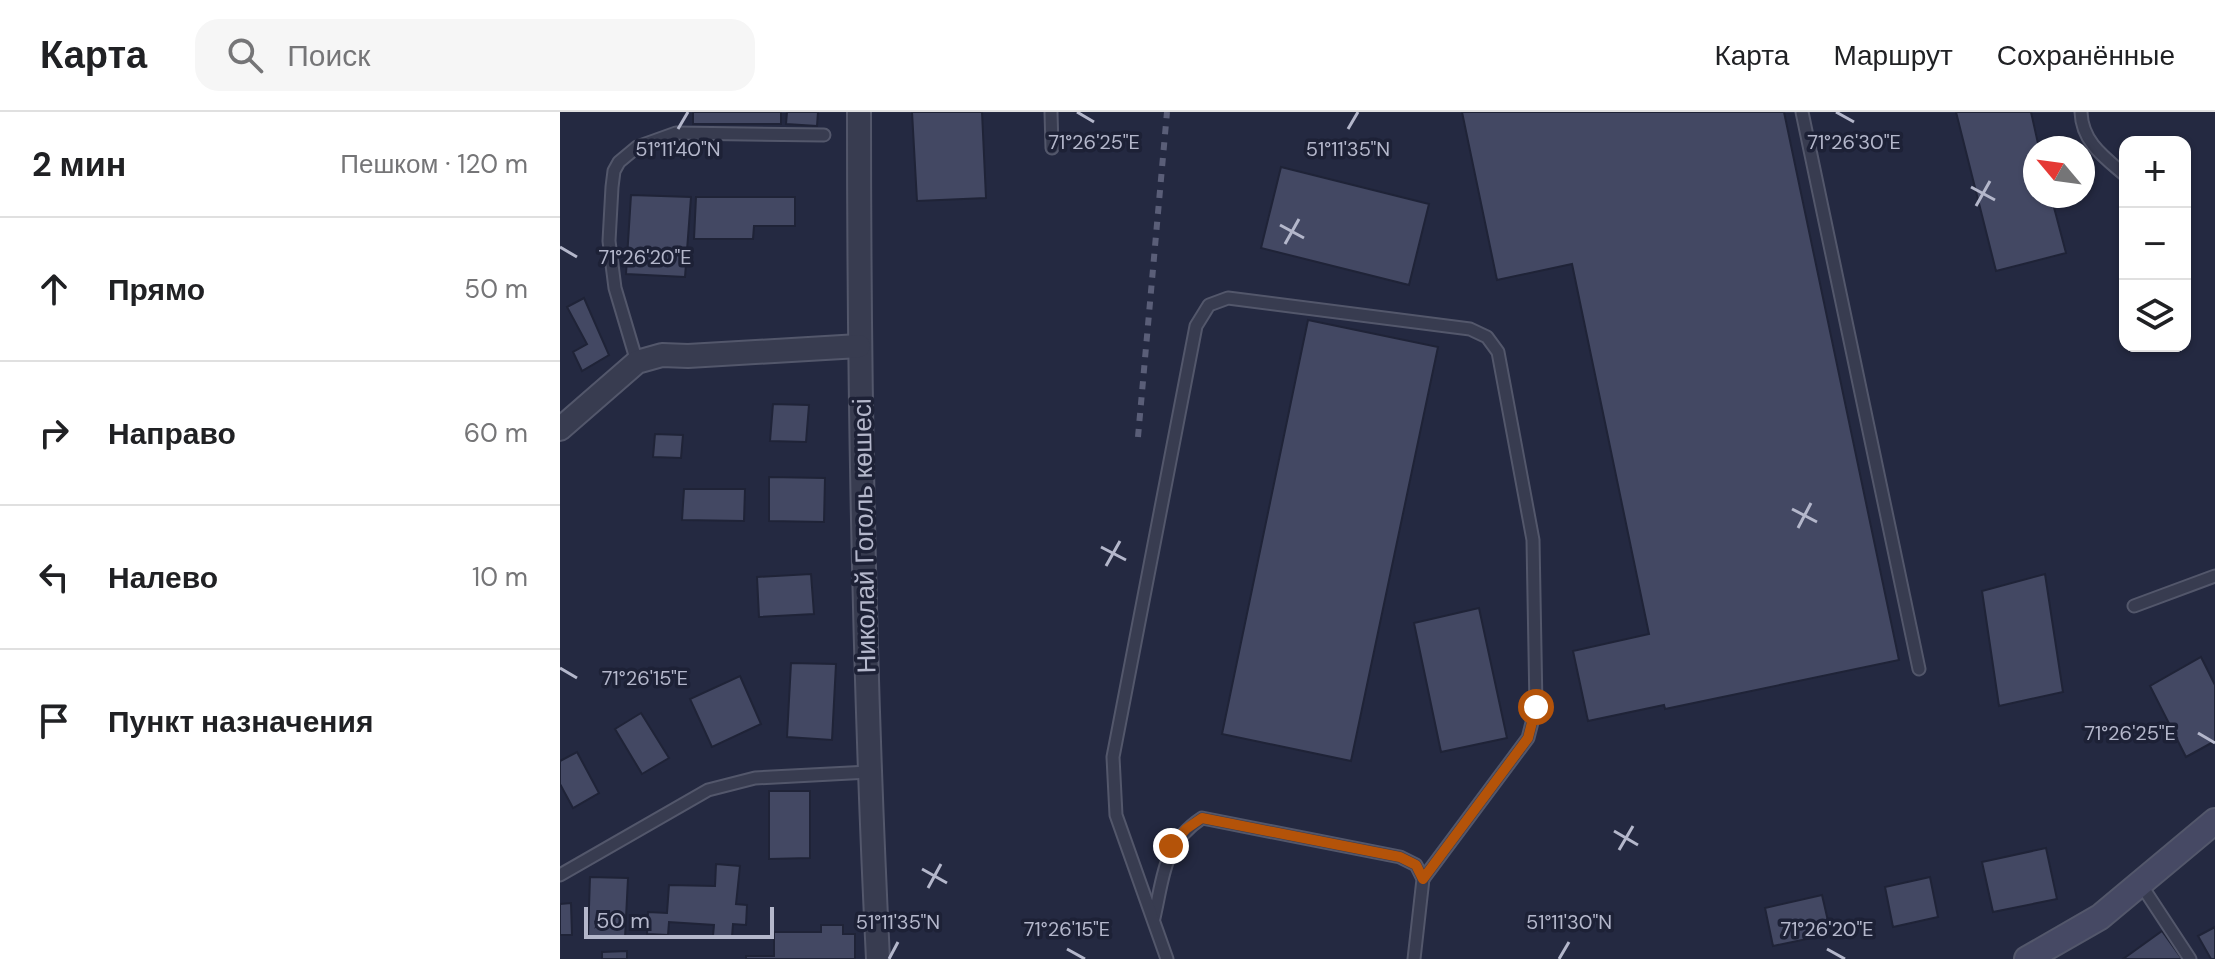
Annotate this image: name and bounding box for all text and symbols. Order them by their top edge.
search box [195,19,755,91]
text: Карта [40,30,147,80]
icon: search [223,33,267,77]
text: Поиск [287,36,370,75]
text: Карта [1714,37,1789,74]
text: Маршрут [1833,37,1953,74]
text: Сохранённые [1997,37,2175,74]
text: 71°26'25"E [1048,129,1140,155]
text: 71°26'30"E [1807,129,1901,155]
text: 51°11'40"N [635,136,721,162]
text: 51°11'35"N [1306,136,1390,162]
north arrow [2023,136,2095,208]
map controls [2119,136,2191,352]
button: + [2119,136,2191,208]
text: 2 мин [32,142,126,187]
text: Пешком · 120 m [340,147,528,181]
button: − [2119,208,2191,280]
text: 71°26'20"E [598,244,692,270]
icon: ahead [32,267,76,311]
text: Прямо [108,270,205,309]
text: 50 m [464,272,528,306]
button: layers [2119,280,2191,352]
street label: Николай Гоголь көшесі [845,398,883,674]
icon: right [32,411,76,455]
text: Направо [108,414,236,453]
text: 60 m [464,416,528,450]
icon: left [32,555,76,599]
text: Налево [108,558,218,597]
text: 10 m [472,560,528,594]
text: 71°26'15"E [602,665,688,691]
route start [1518,689,1554,725]
icon: arrive [32,699,76,743]
text: Пункт назначения [108,702,373,741]
text: 71°26'25"E [2084,720,2176,746]
route end [1153,828,1189,864]
scale bar [584,903,774,939]
text: 50 m [596,906,650,935]
text: 51°11'35"N [856,909,940,935]
text: 51°11'30"N [1526,909,1612,935]
text: 71°26'15"E [1024,916,1110,942]
text: 71°26'20"E [1780,916,1874,942]

